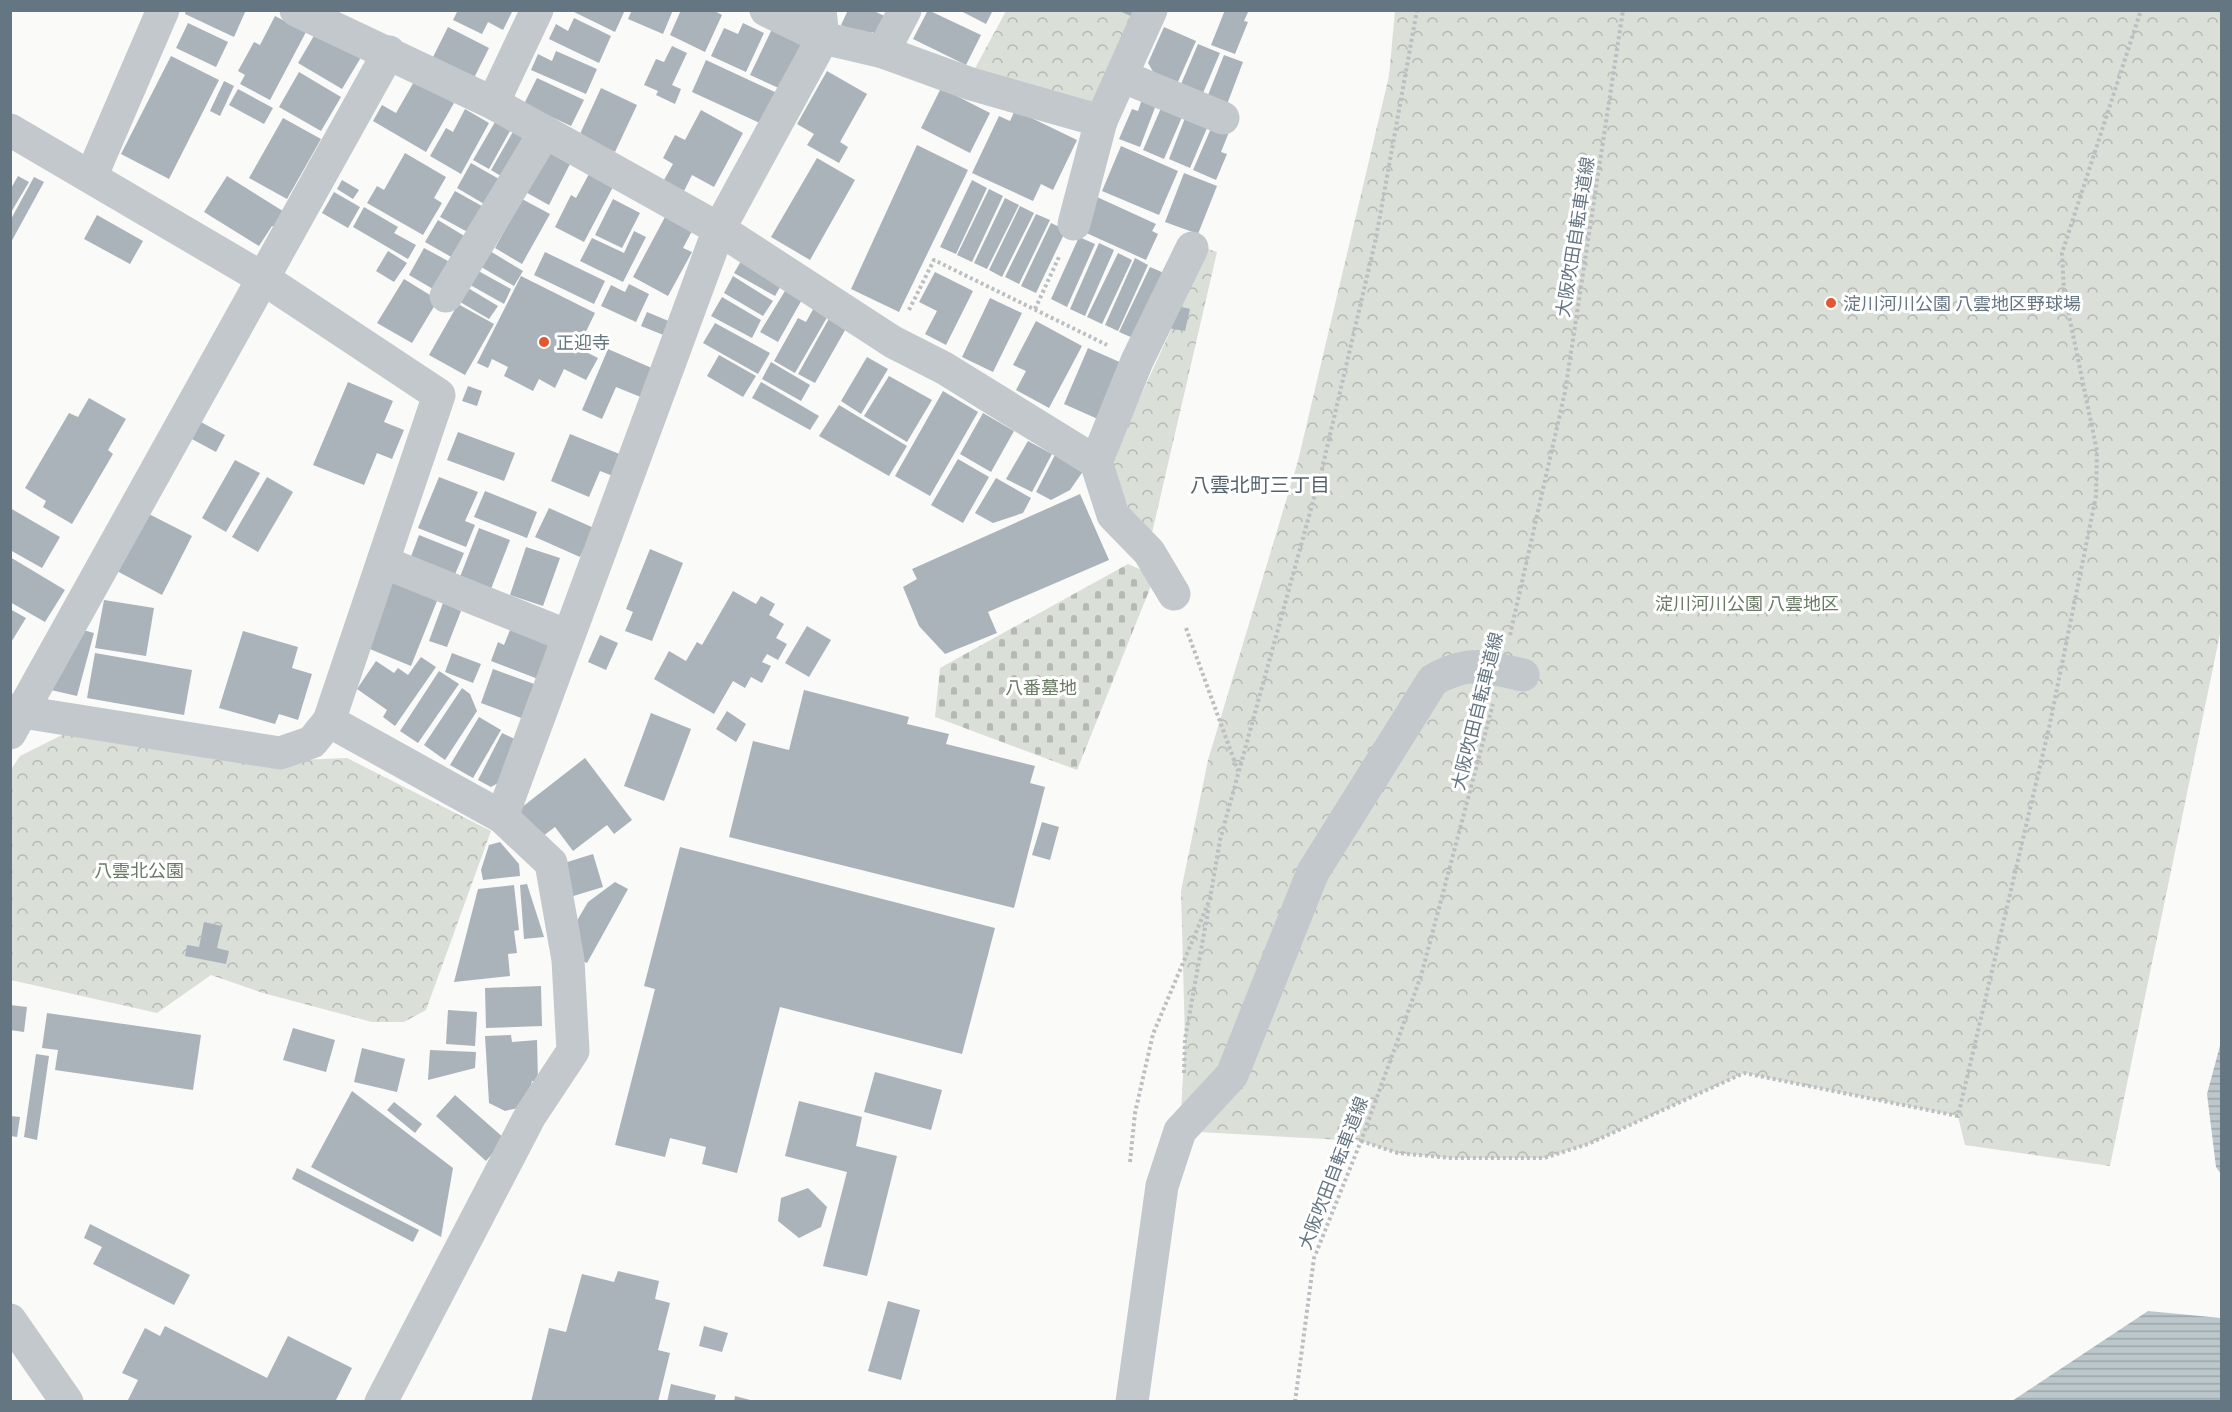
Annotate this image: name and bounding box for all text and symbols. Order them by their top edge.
street label: 大阪吹田自転車道線 [1549,155,1601,319]
place label: 淀川河川公園 八雲地区野球場 [1843,290,2081,317]
marker: 淀川河川公園 八雲地区野球場 [1824,296,1838,310]
place label: 正迎寺 [556,329,610,356]
marker: 正迎寺 [537,335,551,349]
district label: 八雲北町三丁目 [1190,469,1330,500]
park label: 淀川河川公園 八雲地区 [1655,590,1839,617]
street label: 大阪吹田自転車道線 [1444,629,1510,793]
park label: 八番墓地 [1005,674,1077,701]
park label: 八雲北公園 [94,857,184,884]
street label: 大阪吹田自転車道線 [1291,1093,1375,1253]

